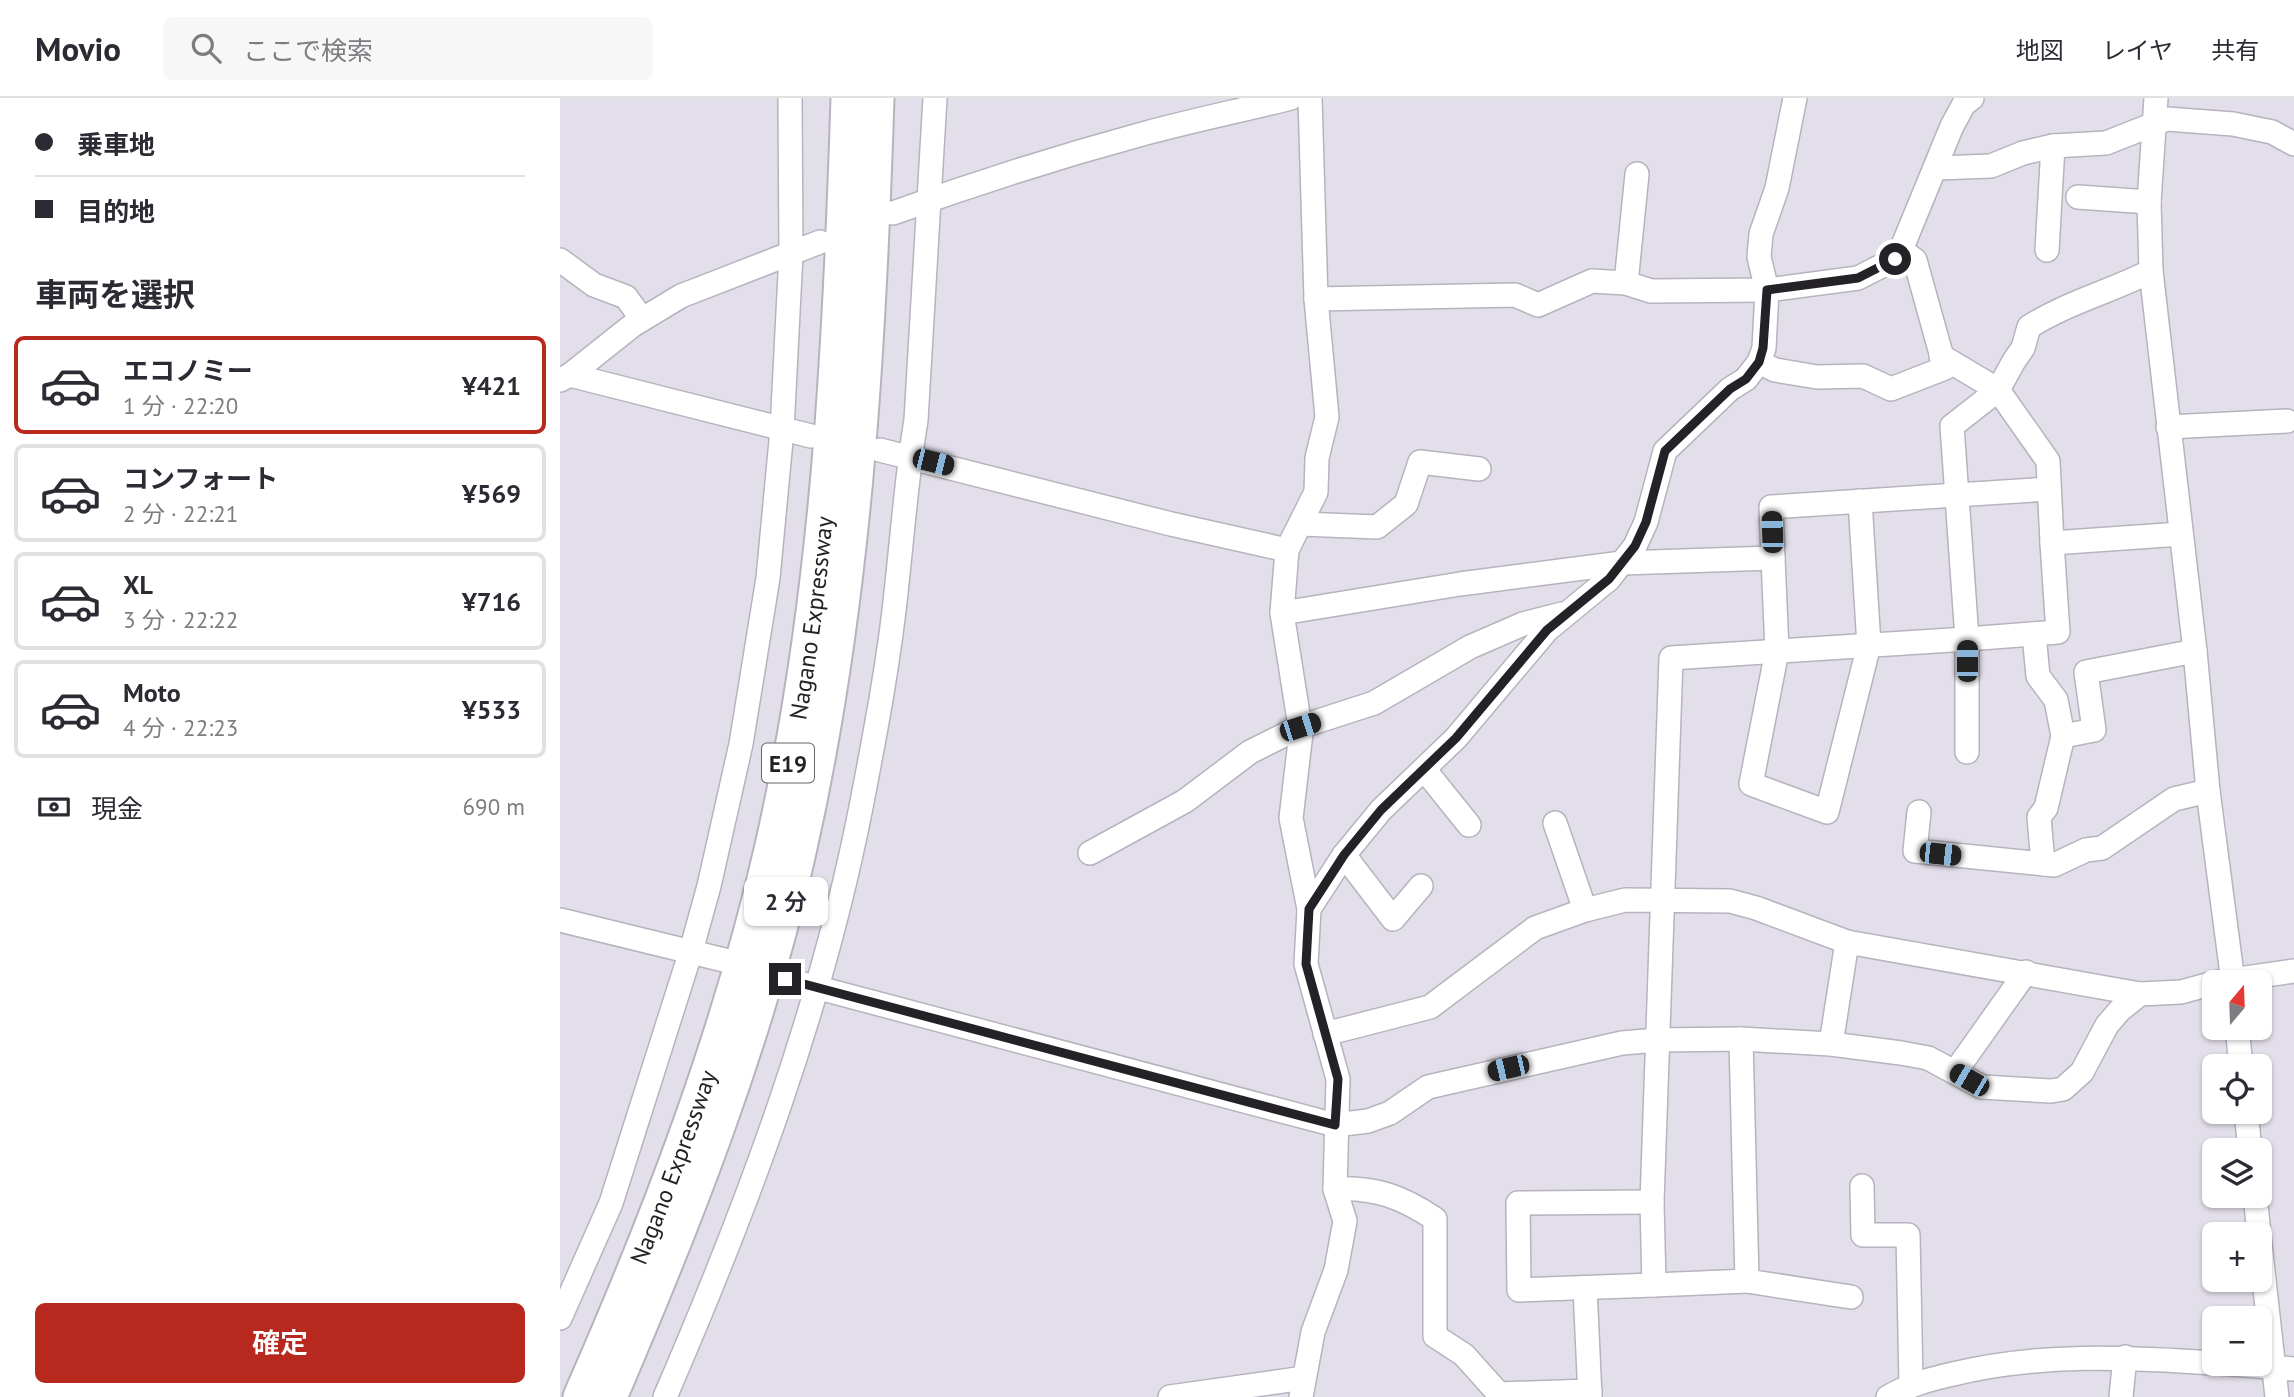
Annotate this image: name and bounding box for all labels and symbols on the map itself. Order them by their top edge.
route start [1879,243,1911,275]
car [911,447,956,477]
car [1761,511,1784,553]
street label: Nagano Expressway [782,515,839,722]
car [1957,640,1978,682]
car [1277,711,1324,743]
road number: E19 [762,744,814,782]
car [1919,841,1962,867]
callout: 2 分 [743,878,827,926]
route end [769,963,801,995]
north arrow [2202,970,2272,1040]
car [1486,1053,1531,1083]
car [1946,1060,1993,1100]
street label: Nagano Expressway [622,1066,723,1269]

